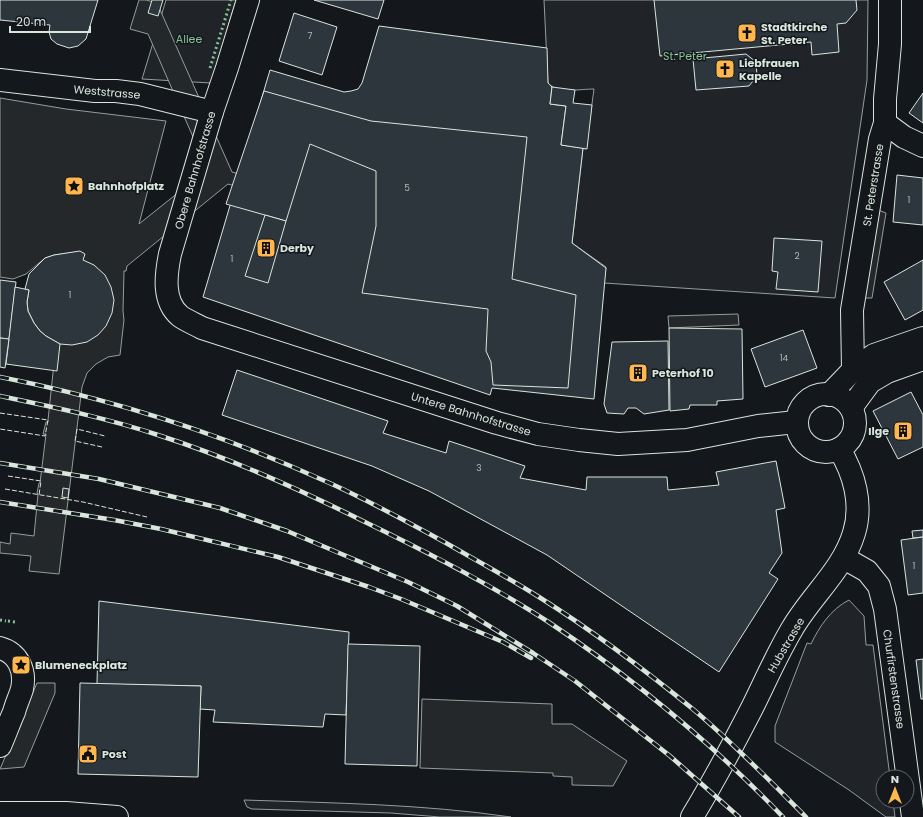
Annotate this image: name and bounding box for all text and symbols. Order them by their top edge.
scale bar [10,8,90,34]
text: 20 m [16,13,46,30]
place label: Stadtkirche St. Peter [761,19,827,48]
church icon: Stadtkirche St. Peter [736,22,758,44]
house number: 7 [308,30,313,42]
park label: Allee [176,31,202,47]
park label: St. Peter [663,48,707,64]
place label: Liebfrauen Kapelle [739,55,799,84]
church icon: Liebfrauen Kapelle [714,58,736,80]
street label: Weststrasse [73,81,141,103]
street label: Obere Bahnhofstrasse [170,109,220,231]
street label: St. Peterstrasse [859,142,887,227]
place icon: Bahnhofplatz [63,175,85,197]
place label: Bahnhofplatz [88,178,165,194]
house number: 5 [404,182,410,194]
house number: 1 [908,194,911,206]
building icon: Derby [255,237,277,259]
place label: Derby [280,240,314,256]
house number: 2 [794,250,800,262]
house number: 1 [231,253,234,265]
house number: 1 [69,289,72,301]
house number: 14 [780,352,789,364]
building icon: Peterhof 10 [627,362,649,384]
place label: Peterhof 10 [652,365,714,381]
street label: Untere Bahnhofstrasse [409,388,533,440]
building icon: Ilge [892,420,914,442]
place label: Ilge [868,423,889,439]
house number: 3 [476,462,482,474]
house number: 1 [913,560,916,572]
street label: Hubstrasse [764,614,808,676]
street label: Churfirstenstrasse [879,628,909,730]
place icon: Blumeneckplatz [10,654,32,676]
place label: Blumeneckplatz [35,657,128,673]
public building icon: Post [77,743,99,765]
place label: Post [102,746,127,762]
north arrow [875,769,915,809]
text: N [891,771,899,787]

